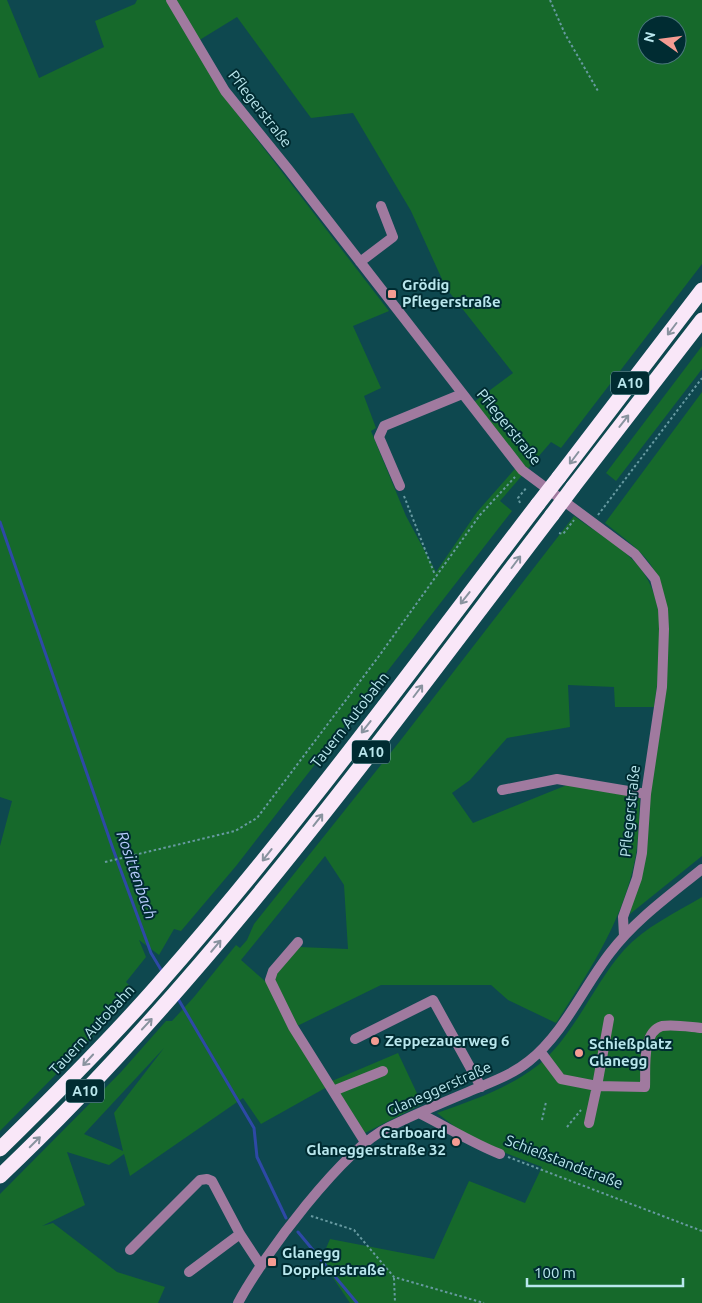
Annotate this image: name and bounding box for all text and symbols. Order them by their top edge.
north arrow [637,15,687,65]
text: N [640,30,658,44]
street label: Pflegerstraße [225,67,296,150]
place label: Grödig Pflegerstraße [402,276,501,310]
marker: Grödig Pflegerstraße [386,288,398,300]
one-way arrow [667,322,678,335]
road number: A10 [611,372,649,394]
street label: Pflegerstraße [474,385,545,468]
one-way arrow [619,415,630,428]
one-way arrow [568,451,579,464]
one-way arrow [511,556,522,569]
one-way arrow [460,591,471,604]
street label: Tauern Autobahn [307,669,392,771]
one-way arrow [412,685,423,698]
one-way arrow [361,720,372,733]
road number: A10 [352,740,390,764]
street label: Pflegerstraße [616,764,643,858]
one-way arrow [313,813,324,826]
water label: Rosittenbach [114,829,160,921]
one-way arrow [261,849,272,862]
one-way arrow [210,939,221,952]
street label: Tauern Autobahn [46,981,138,1078]
one-way arrow [141,1018,153,1030]
place label: Zeppezauerweg 6 [385,1032,510,1049]
marker: Zeppezauerweg 6 [369,1035,381,1047]
place label: Schießplatz Glanegg [589,1035,672,1069]
marker: Schießplatz Glanegg [573,1047,585,1059]
one-way arrow [82,1054,94,1067]
street label: Glaneggerstraße [384,1058,494,1119]
road number: A10 [66,1080,104,1102]
place label: Carboard Glaneggerstraße 32 [306,1124,446,1158]
street label: Schießstandstraße [503,1131,626,1192]
one-way arrow [29,1136,41,1148]
marker: Carboard Glaneggerstraße 32 [450,1136,462,1148]
place label: Glanegg Dopplerstraße [282,1244,385,1278]
marker: Glanegg Dopplerstraße [266,1256,278,1268]
scale bar [527,1256,683,1288]
text: 100 m [534,1264,576,1281]

